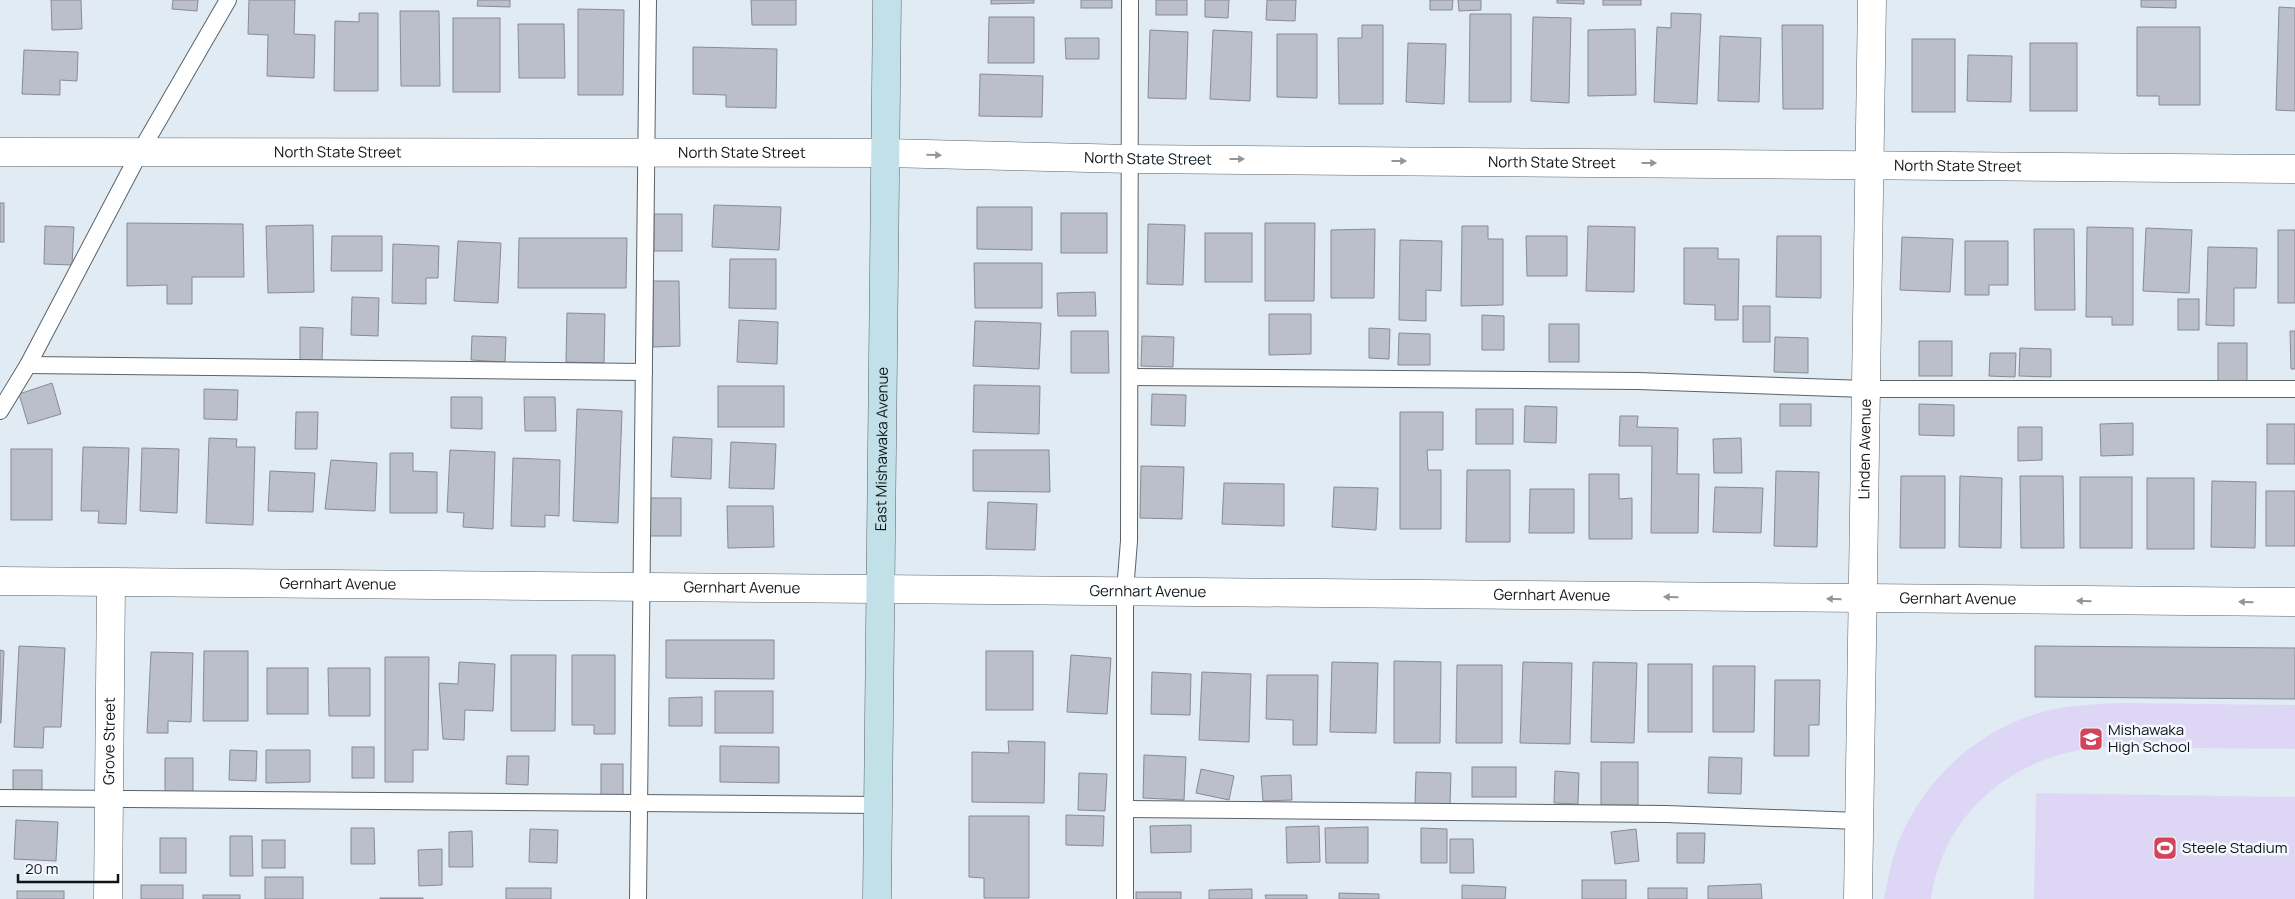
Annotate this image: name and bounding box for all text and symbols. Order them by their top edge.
street label: North State Street [274,141,402,162]
street label: North State Street [678,142,806,163]
street label: North State Street [1084,147,1212,170]
one-way arrow [927,151,943,159]
street label: North State Street [1488,151,1616,173]
street label: North State Street [1894,155,2022,177]
one-way arrow [1229,156,1245,164]
one-way arrow [1392,157,1408,165]
one-way arrow [1642,159,1658,167]
street label: East Mishawaka Avenue [870,367,893,531]
street label: Linden Avenue [1853,398,1876,500]
street label: Gernhart Avenue [279,573,397,595]
street label: Gernhart Avenue [683,576,801,598]
street label: Gernhart Avenue [1089,580,1207,602]
street label: Gernhart Avenue [1493,584,1611,606]
street label: Gernhart Avenue [1899,587,2017,609]
one-way arrow [1663,593,1679,601]
one-way arrow [1826,595,1842,603]
one-way arrow [2076,596,2092,604]
one-way arrow [2238,598,2254,606]
street label: Grove Street [98,697,120,785]
place label: Mishawaka High School [2108,719,2190,757]
school or university icon: Mishawaka High School [2078,726,2104,752]
sports icon: Steele Stadium [2152,835,2178,861]
place label: Steele Stadium [2182,837,2287,858]
scale bar [18,852,118,884]
text: 20 m [25,858,58,879]

